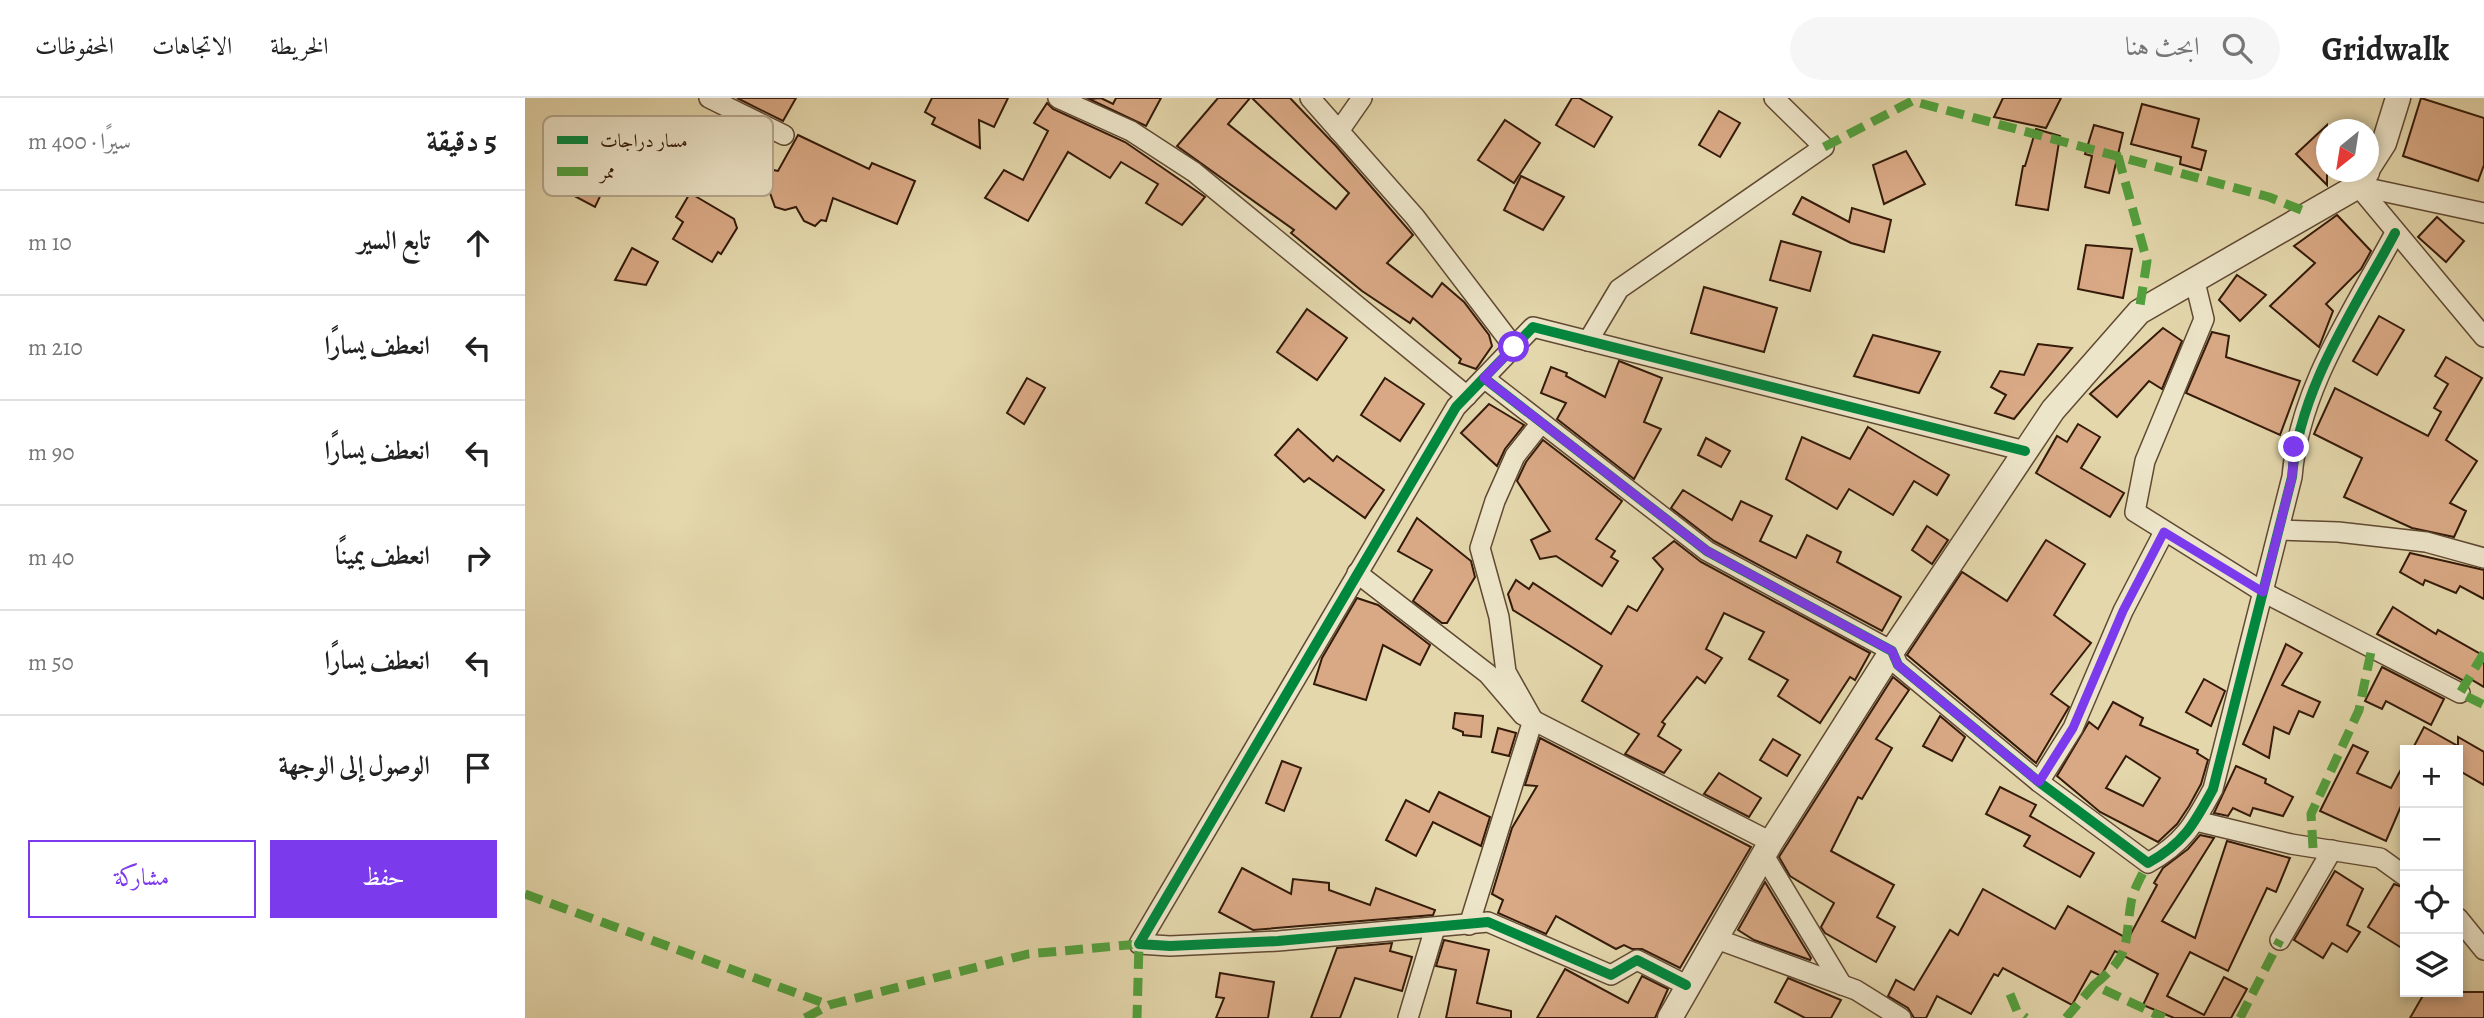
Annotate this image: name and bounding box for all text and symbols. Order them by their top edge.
search box [1790,17,2280,80]
text: Gridwalk [2322,26,2449,71]
text: ابحث هنا [2125,29,2200,64]
icon: search [2218,29,2256,67]
text: المحفوظات [35,30,114,62]
text: الاتجاهات [152,30,232,62]
text: الخريطة [270,30,329,62]
legend [543,116,773,196]
north arrow [2316,119,2379,182]
text: 5 دقيقة [427,121,497,161]
text: سيرًا · 400 m [28,126,131,157]
text: مسار دراجات [600,128,688,154]
text: ممر [598,159,615,185]
text: تابع السير [358,223,430,258]
icon: ahead [459,224,497,262]
text: 10 m [28,227,72,258]
text: انعطف يسارًا [324,328,430,363]
icon: left [459,329,497,367]
route start [1498,331,1529,362]
text: 210 m [28,332,83,363]
route end [2278,431,2309,462]
text: انعطف يسارًا [324,433,430,468]
icon: left [459,434,497,472]
text: 90 m [28,437,74,468]
text: انعطف يمينًا [335,538,430,573]
icon: right [459,539,497,577]
text: 40 m [28,542,74,573]
text: انعطف يسارًا [324,643,430,678]
icon: left [459,644,497,682]
text: 50 m [28,647,74,678]
map controls [2400,745,2463,997]
button: + [2400,745,2463,808]
text: الوصول إلى الوجهة [278,748,430,783]
icon: arrive [459,749,497,787]
button: − [2400,808,2463,871]
button: مشاركة [28,840,256,918]
button: حفظ [270,840,497,918]
button: locate [2400,871,2463,934]
button: layers [2400,934,2463,997]

